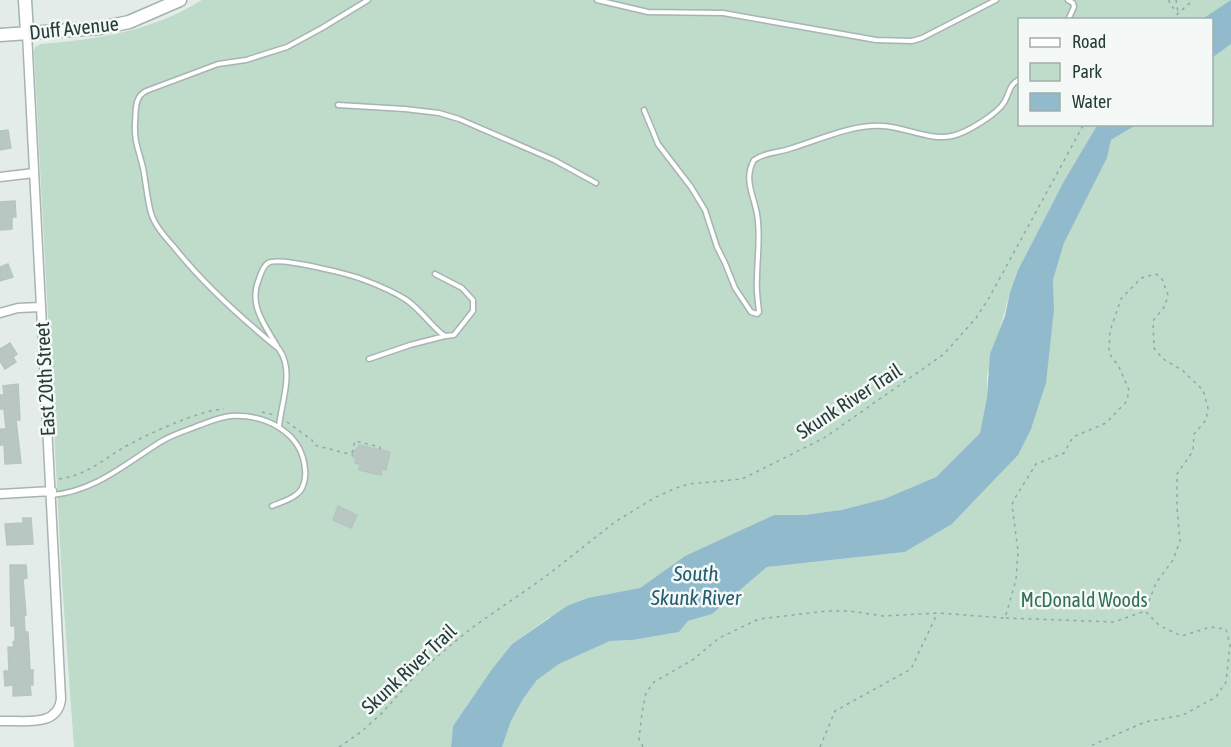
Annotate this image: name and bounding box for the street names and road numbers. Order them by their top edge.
street label: Duff Avenue [28,11,120,44]
street label: East 20th Street [30,321,59,437]
street label: Skunk River Trail [792,358,906,443]
street label: Skunk River Trail [357,619,461,718]

